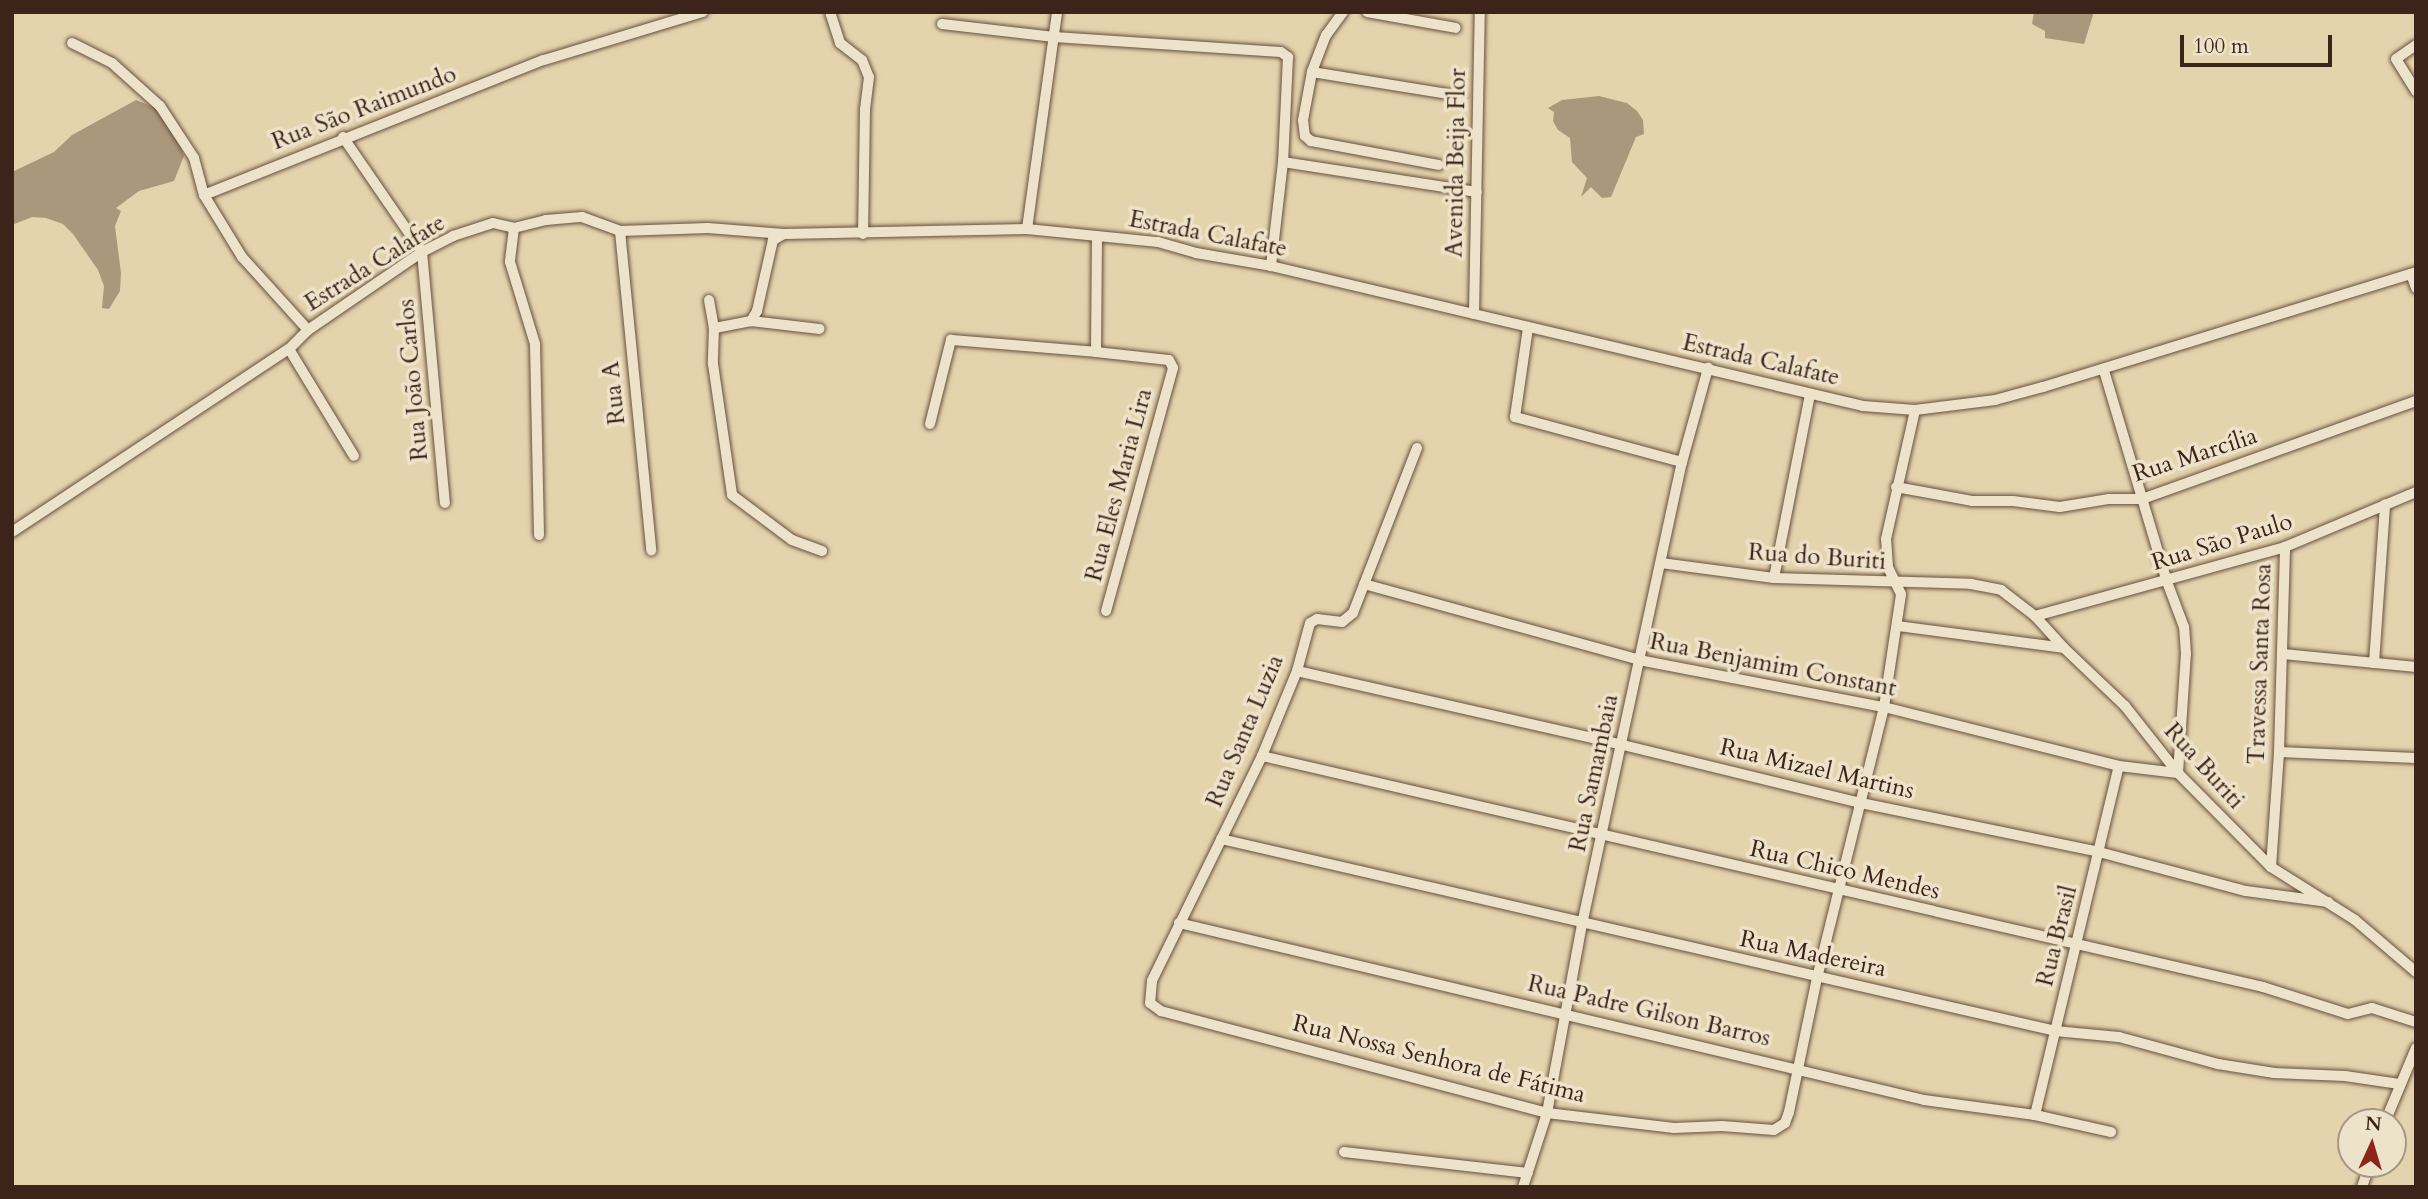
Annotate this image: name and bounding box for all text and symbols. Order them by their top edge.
scale bar [2183,21,2335,65]
text: 100 m [2193,32,2249,61]
street label: Rua São Raimundo [268,60,460,156]
street label: Avenida Beija Flor [1440,68,1472,258]
street label: Estrada Calafate [1126,205,1290,263]
street label: Estrada Calafate [299,208,451,318]
street label: Rua João Carlos [392,298,434,462]
street label: Estrada Calafate [1680,328,1842,392]
street label: Rua A [596,360,632,426]
street label: Rua Eles Maria Lira [1079,385,1159,585]
street label: Rua Marcília [2129,421,2261,489]
street label: Rua São Paulo [2148,507,2296,577]
street label: Rua do Buriti [1747,538,1887,576]
street label: Travessa Santa Rosa [2242,563,2278,765]
street label: Rua Benjamim Constant [1647,627,1899,703]
street label: Rua Santa Luzia [1200,651,1290,811]
street label: Rua Samambaia [1563,692,1625,854]
street label: Rua Buriti [2158,717,2250,815]
street label: Rua Mizael Martins [1717,733,1917,805]
street label: Rua Chico Mendes [1747,834,1943,906]
street label: Rua Brasil [2031,883,2083,989]
street label: Rua Madereira [1737,924,1889,984]
street label: Rua Padre Gilson Barros [1525,969,1773,1053]
street label: Rua Nossa Senhora de Fátima [1290,1009,1588,1109]
north arrow [2337,1108,2407,1178]
text: N [2364,1111,2382,1138]

